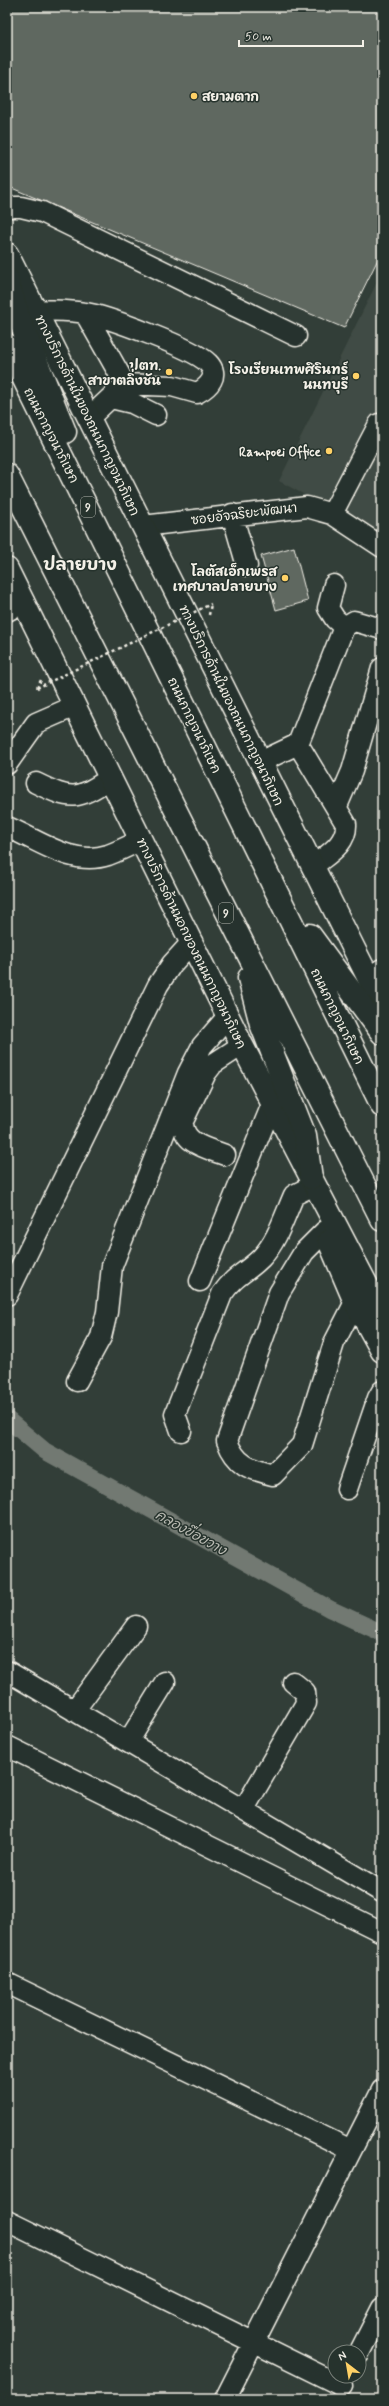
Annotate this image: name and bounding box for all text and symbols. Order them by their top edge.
scale bar [239,22,363,48]
text: 50 m [245,29,272,45]
place label: สยามตาก [202,89,259,106]
marker: สยามตาก [189,91,199,101]
street label: ทางบริการด้านในของถนนกาญจนาภิเษก [32,312,144,518]
place label: ปตท. สาขาตลิ่งชัน [88,358,161,390]
place label: โรงเรียนเทพศิรินทร์ นนทบุรี [228,361,348,394]
marker: ปตท. สาขาตลิ่งชัน [164,367,174,377]
marker: โรงเรียนเทพศิรินทร์ นนทบุรี [351,371,361,381]
street label: ถนนกาญจนาภิเษก [21,385,83,485]
place label: Rampoei Office [239,444,322,461]
marker: Rampoei Office [324,446,334,456]
road number: 9 [81,497,95,517]
street label: ซอยอัจฉริยะพัฒนา [190,500,298,529]
district label: ปลายบาง [43,554,117,576]
place label: โลตัสเอ็กเพรส เทศบาลปลายบาง [173,562,278,596]
marker: โลตัสเอ็กเพรส เทศบาลปลายบาง [280,573,290,583]
street label: ทางบริการด้านในของถนนกาญจนาภิเษก [176,602,288,808]
street label: ถนนกาญจนาภิเษก [165,674,225,776]
street label: ทางบริการด้านนอกของถนนกาญจนาภิเษก [132,835,250,1052]
road number: 9 [219,903,233,923]
street label: ถนนกาญจนาภิเษก [306,966,367,1067]
water label: คลองขื่อขวาง [152,1502,233,1561]
north arrow [327,2344,367,2384]
text: N [336,2348,349,2364]

